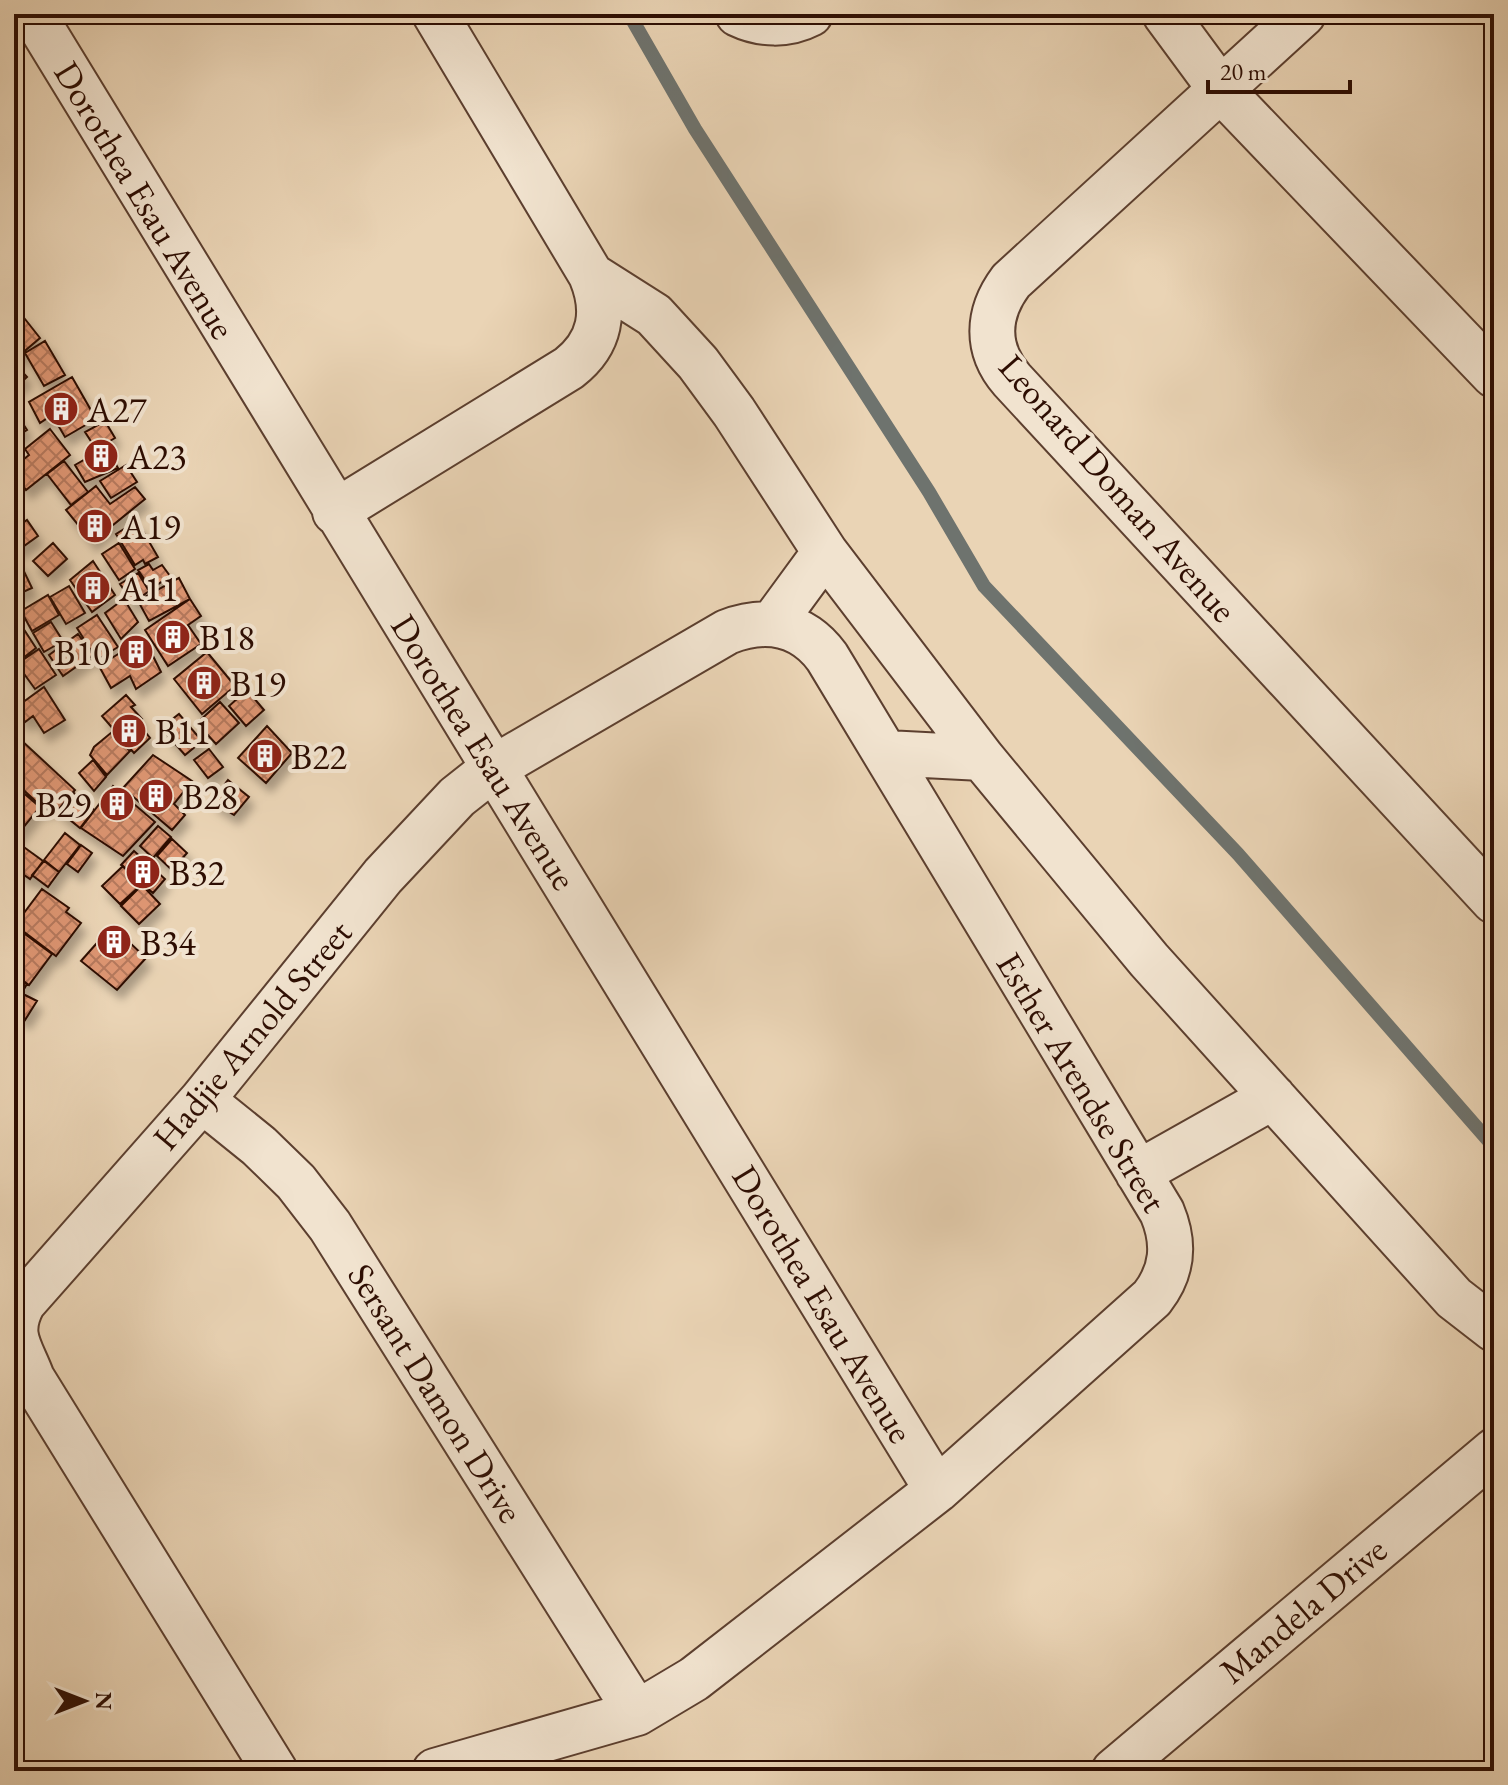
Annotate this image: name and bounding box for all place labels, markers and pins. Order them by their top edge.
place label: A27 [86,386,147,433]
building icon: A27 [42,390,80,428]
place label: A23 [126,433,186,480]
building icon: A23 [82,437,120,475]
place label: A19 [120,503,180,550]
building icon: A19 [76,507,114,545]
place label: A11 [118,565,178,612]
building icon: A11 [74,569,112,607]
place label: B18 [199,614,255,661]
building icon: B18 [154,618,192,656]
place label: B10 [54,629,110,676]
building icon: B10 [117,633,155,671]
place label: B19 [230,660,286,707]
building icon: B19 [185,664,223,702]
place label: B11 [155,708,211,755]
building icon: B11 [110,712,148,750]
place label: B22 [291,733,347,780]
building icon: B22 [246,737,284,775]
place label: B28 [182,773,238,820]
building icon: B28 [137,777,175,815]
place label: B29 [35,781,91,828]
building icon: B29 [98,785,136,823]
place label: B32 [169,849,225,896]
building icon: B32 [124,853,162,891]
place label: B34 [140,919,196,966]
building icon: B34 [95,923,133,961]

